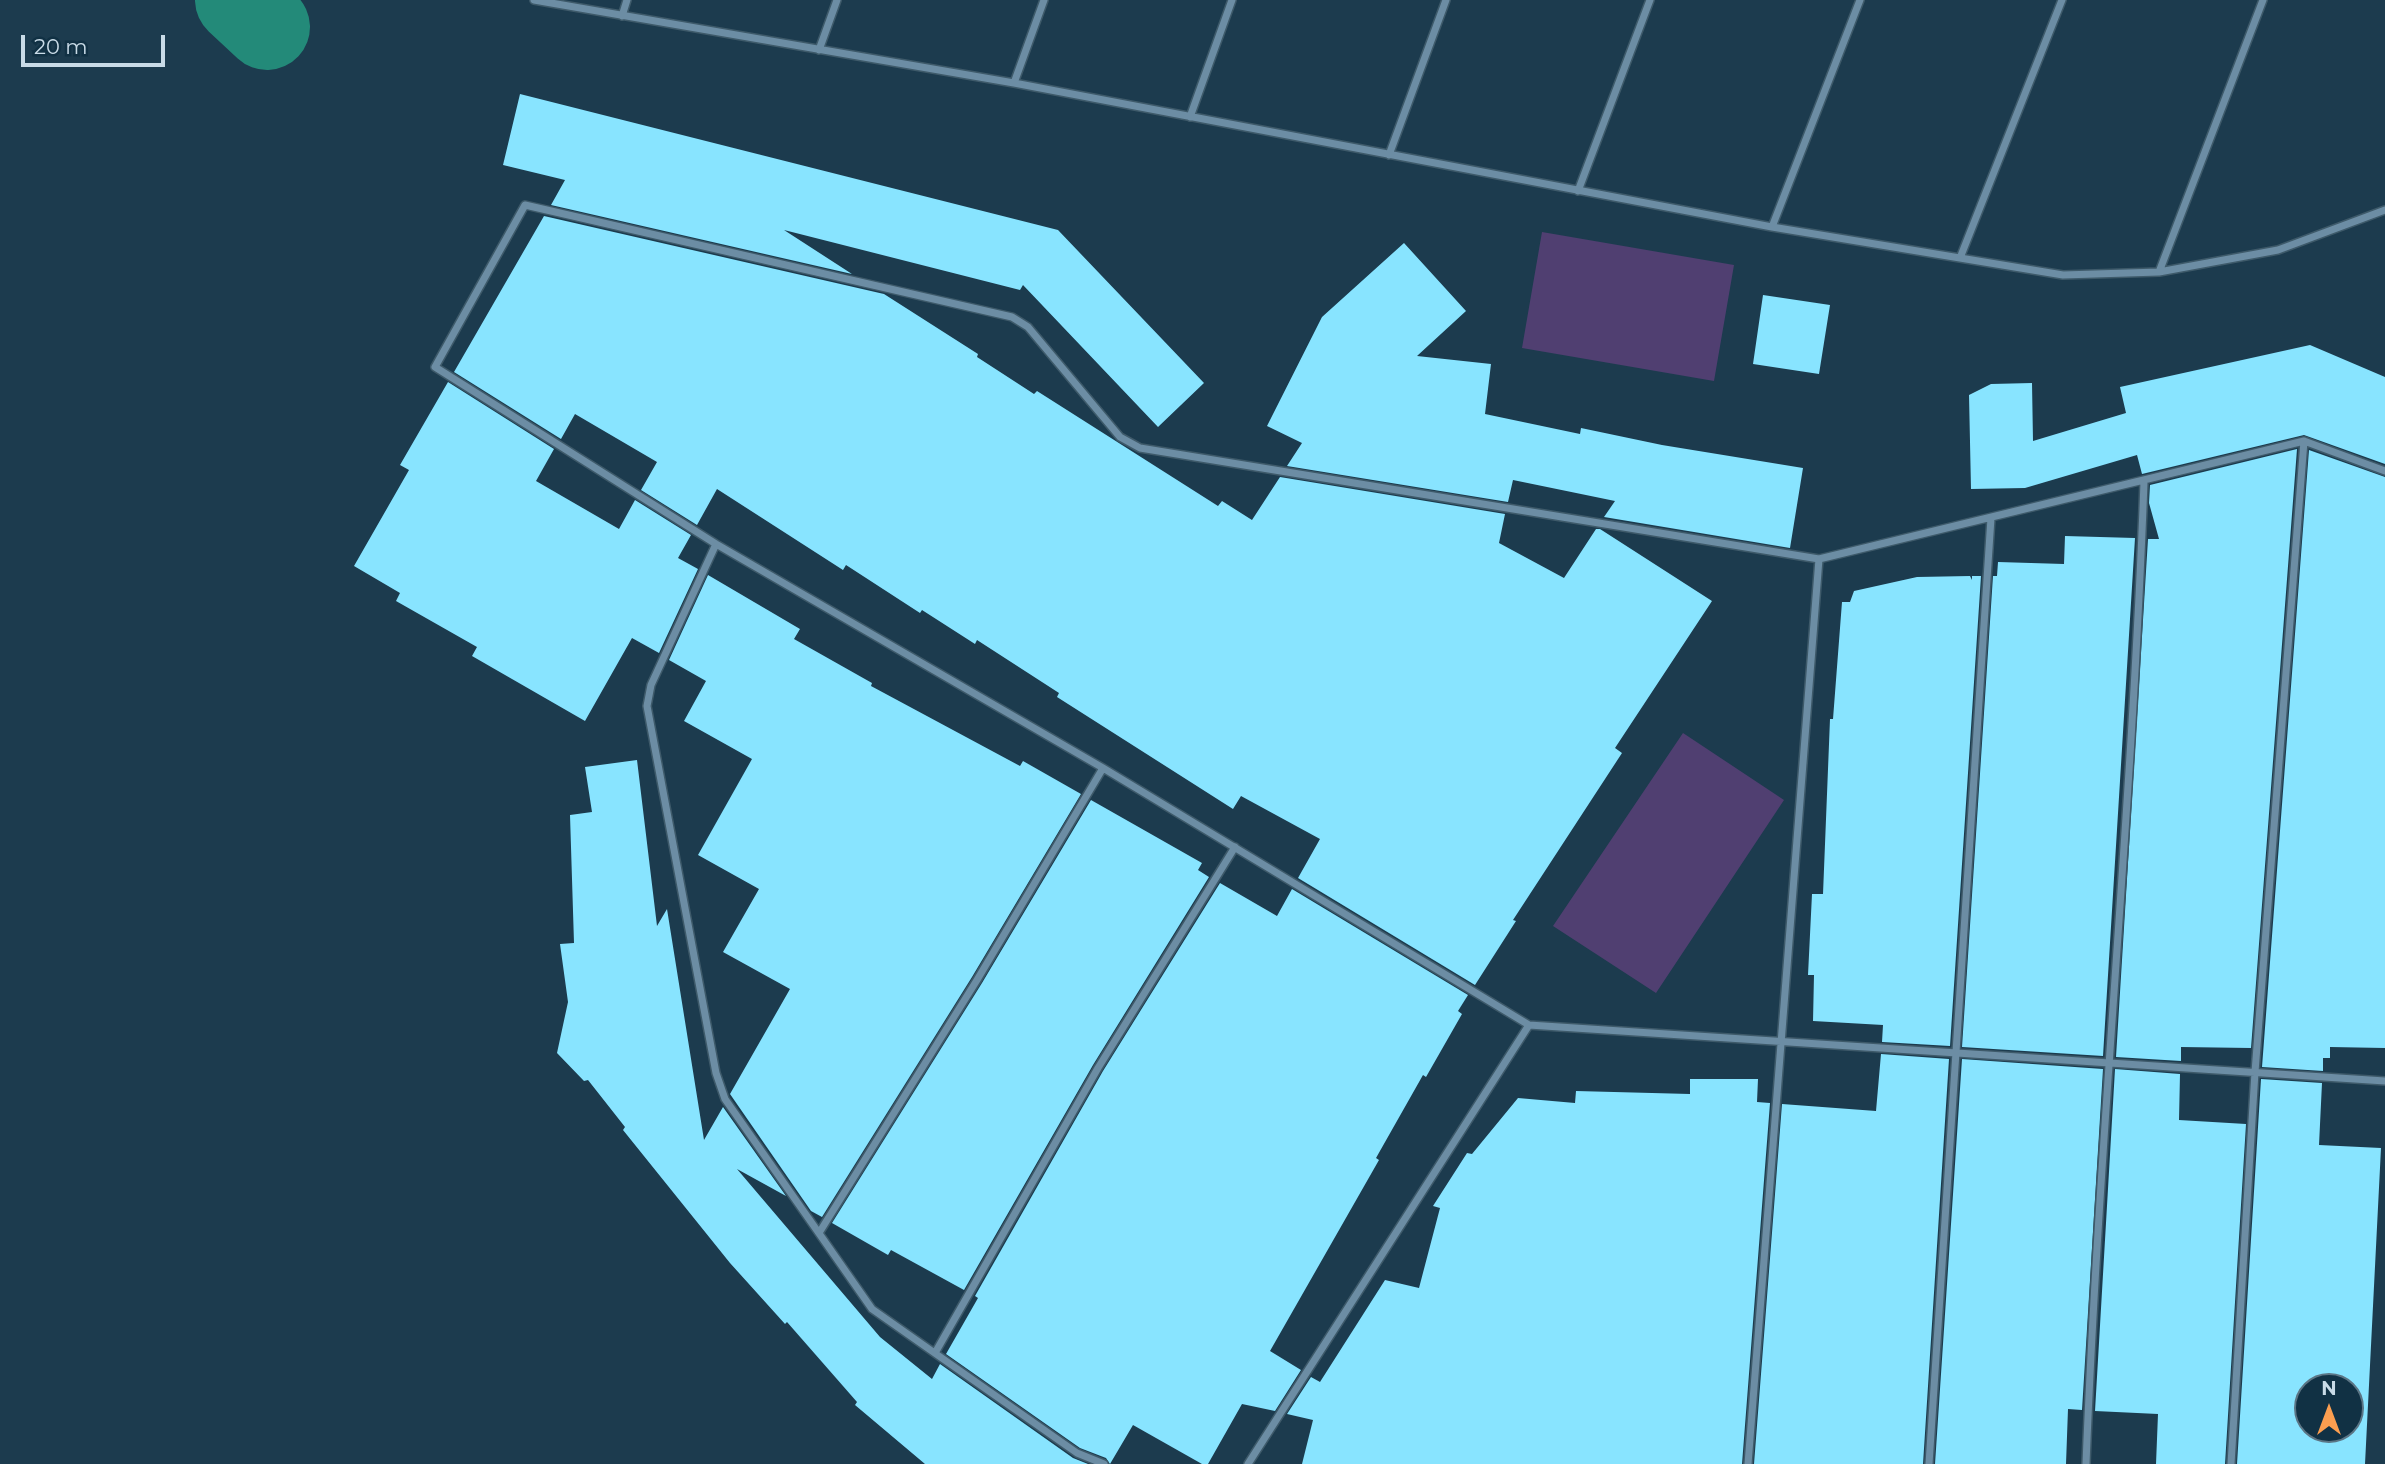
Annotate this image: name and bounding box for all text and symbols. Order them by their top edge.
scale bar [24,21,168,65]
text: 20 m [34,34,88,59]
north arrow [2294,1373,2364,1443]
text: N [2321,1377,2337,1400]

